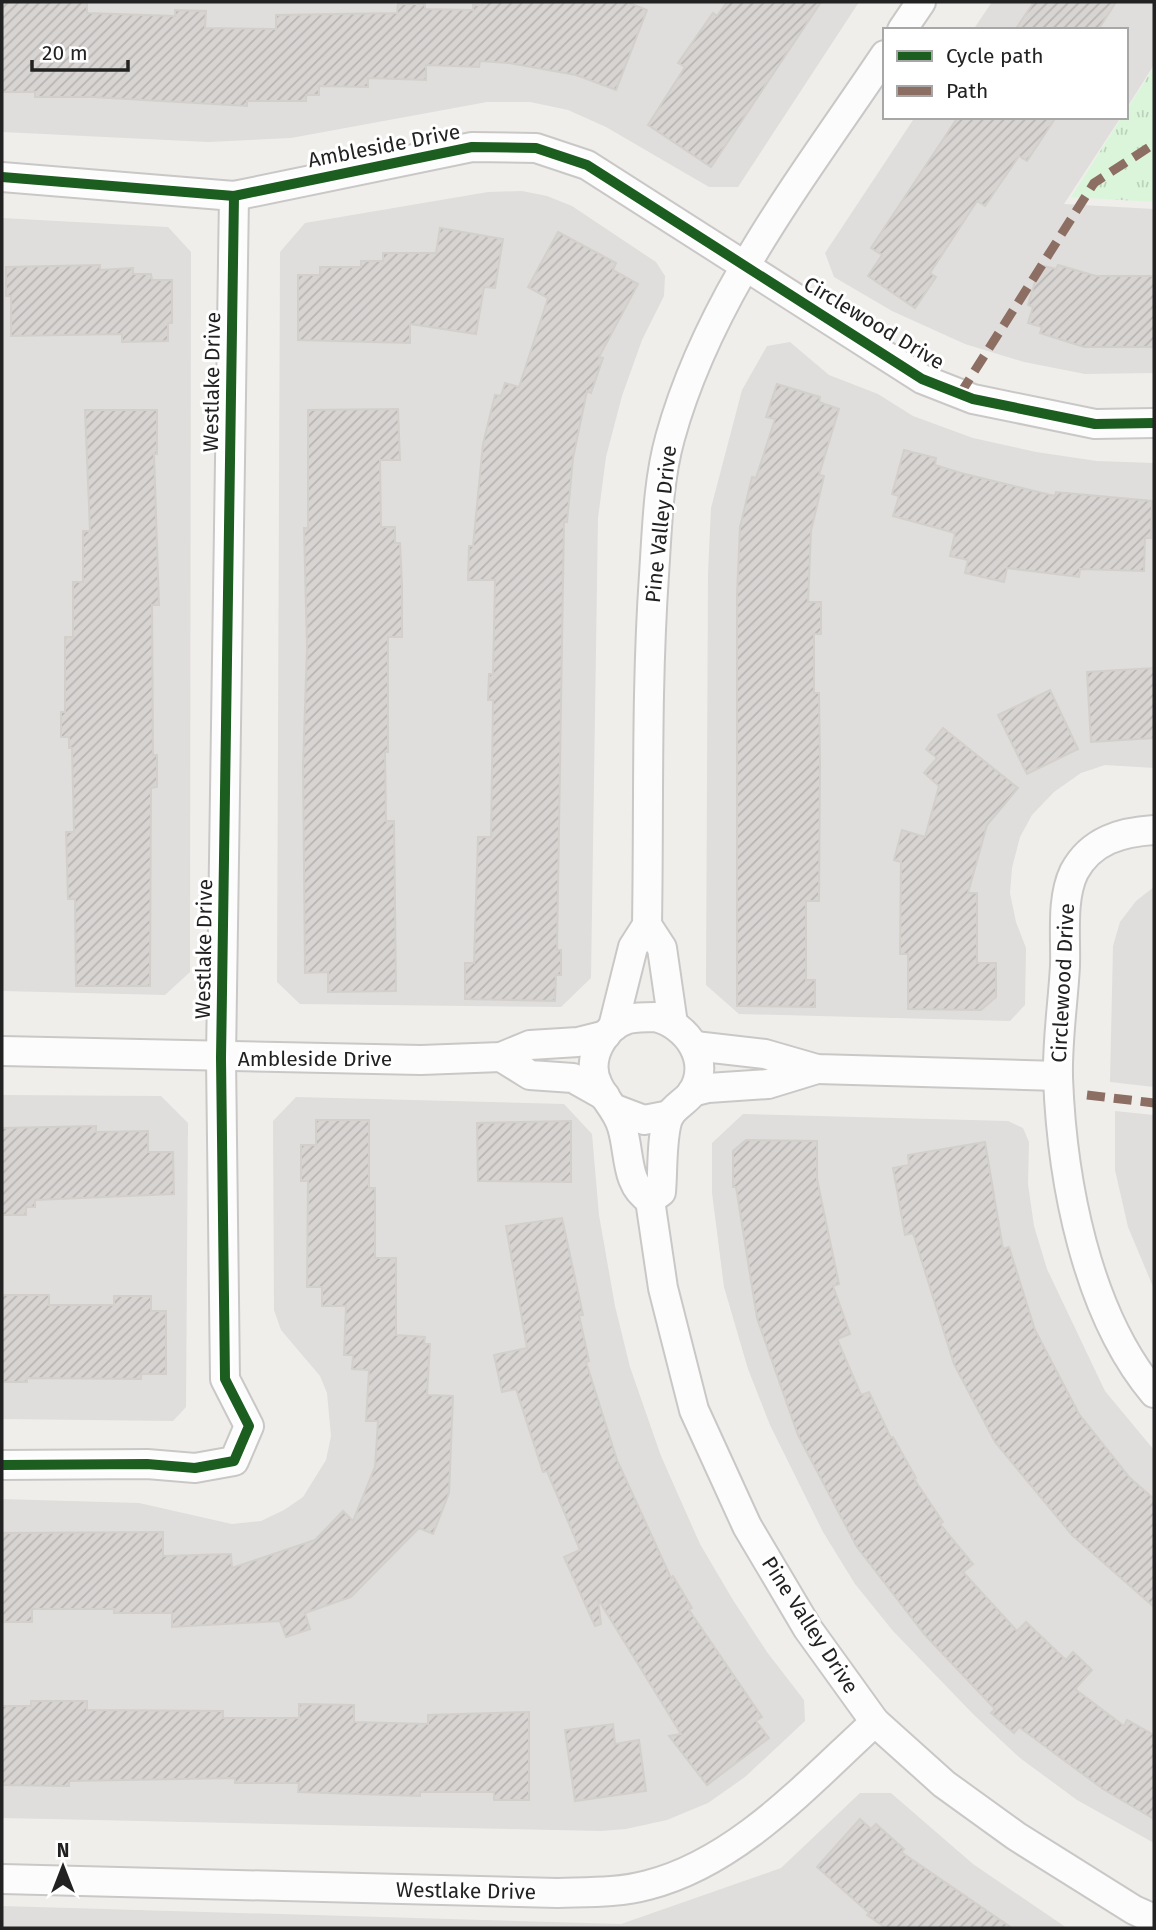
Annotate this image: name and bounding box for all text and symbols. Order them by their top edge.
scale bar [32,28,128,72]
legend [883,28,1128,119]
text: 20 m [42,40,88,66]
text: Cycle path [946,43,1044,69]
text: Path [946,78,988,104]
street label: Ambleside Drive [306,118,462,174]
street label: Circlewood Drive [799,271,949,375]
street label: Westlake Drive [198,312,226,452]
street label: Pine Valley Drive [640,444,682,604]
street label: Westlake Drive [190,879,218,1019]
street label: Circlewood Drive [1046,903,1080,1063]
street label: Ambleside Drive [238,1046,392,1072]
street label: Pine Valley Drive [756,1552,864,1698]
north arrow [28,1832,98,1902]
text: N [57,1839,69,1862]
street label: Westlake Drive [396,1877,536,1905]

